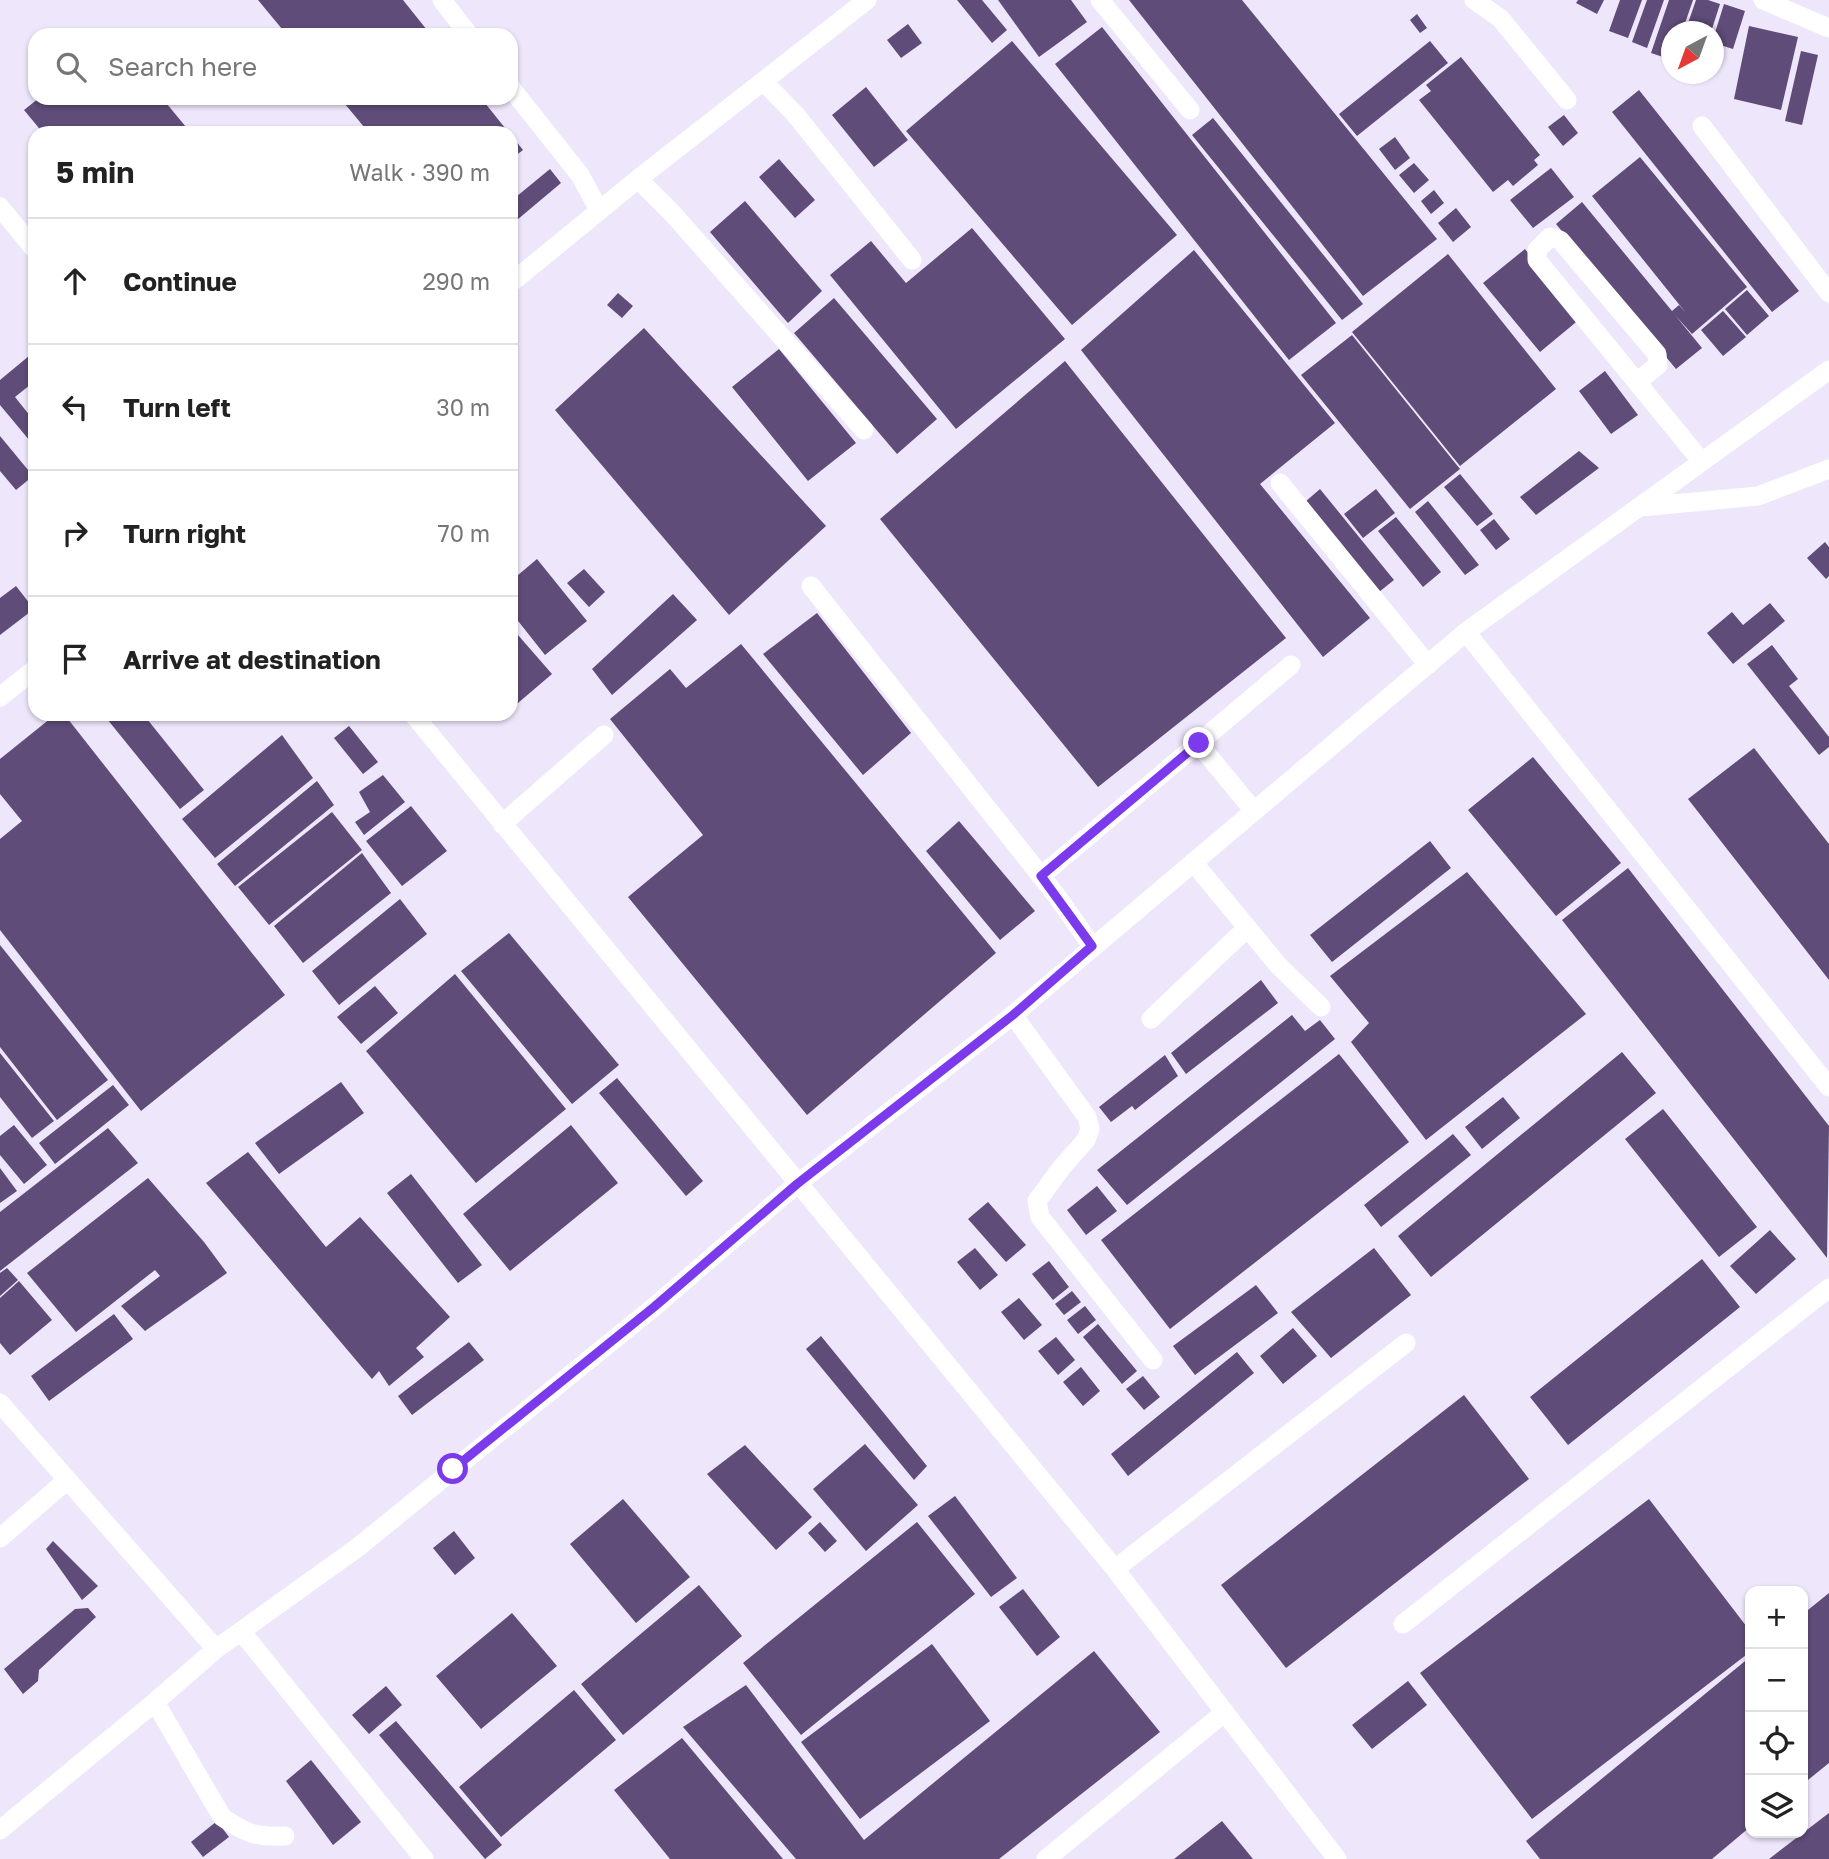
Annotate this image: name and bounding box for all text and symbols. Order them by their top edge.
north arrow [1661,21,1724,84]
search box [28,28,518,105]
icon: search [52,48,90,86]
text: Search here [108,51,257,82]
text: 5 min [56,154,134,190]
text: Walk · 390 m [349,158,490,186]
icon: ahead [56,262,94,300]
text: Continue [123,266,237,297]
text: 290 m [422,267,490,295]
icon: left [56,388,94,426]
text: Turn left [123,392,231,423]
text: 30 m [436,393,490,421]
icon: right [56,514,94,552]
text: Turn right [123,518,246,549]
text: 70 m [437,519,490,547]
icon: arrive [56,640,94,678]
text: Arrive at destination [123,644,381,675]
route end [1183,727,1214,758]
route start [437,1453,468,1484]
map controls [1745,1586,1808,1838]
button: + [1745,1586,1808,1649]
button: − [1745,1649,1808,1712]
button: locate [1745,1712,1808,1775]
button: layers [1745,1775,1808,1838]

